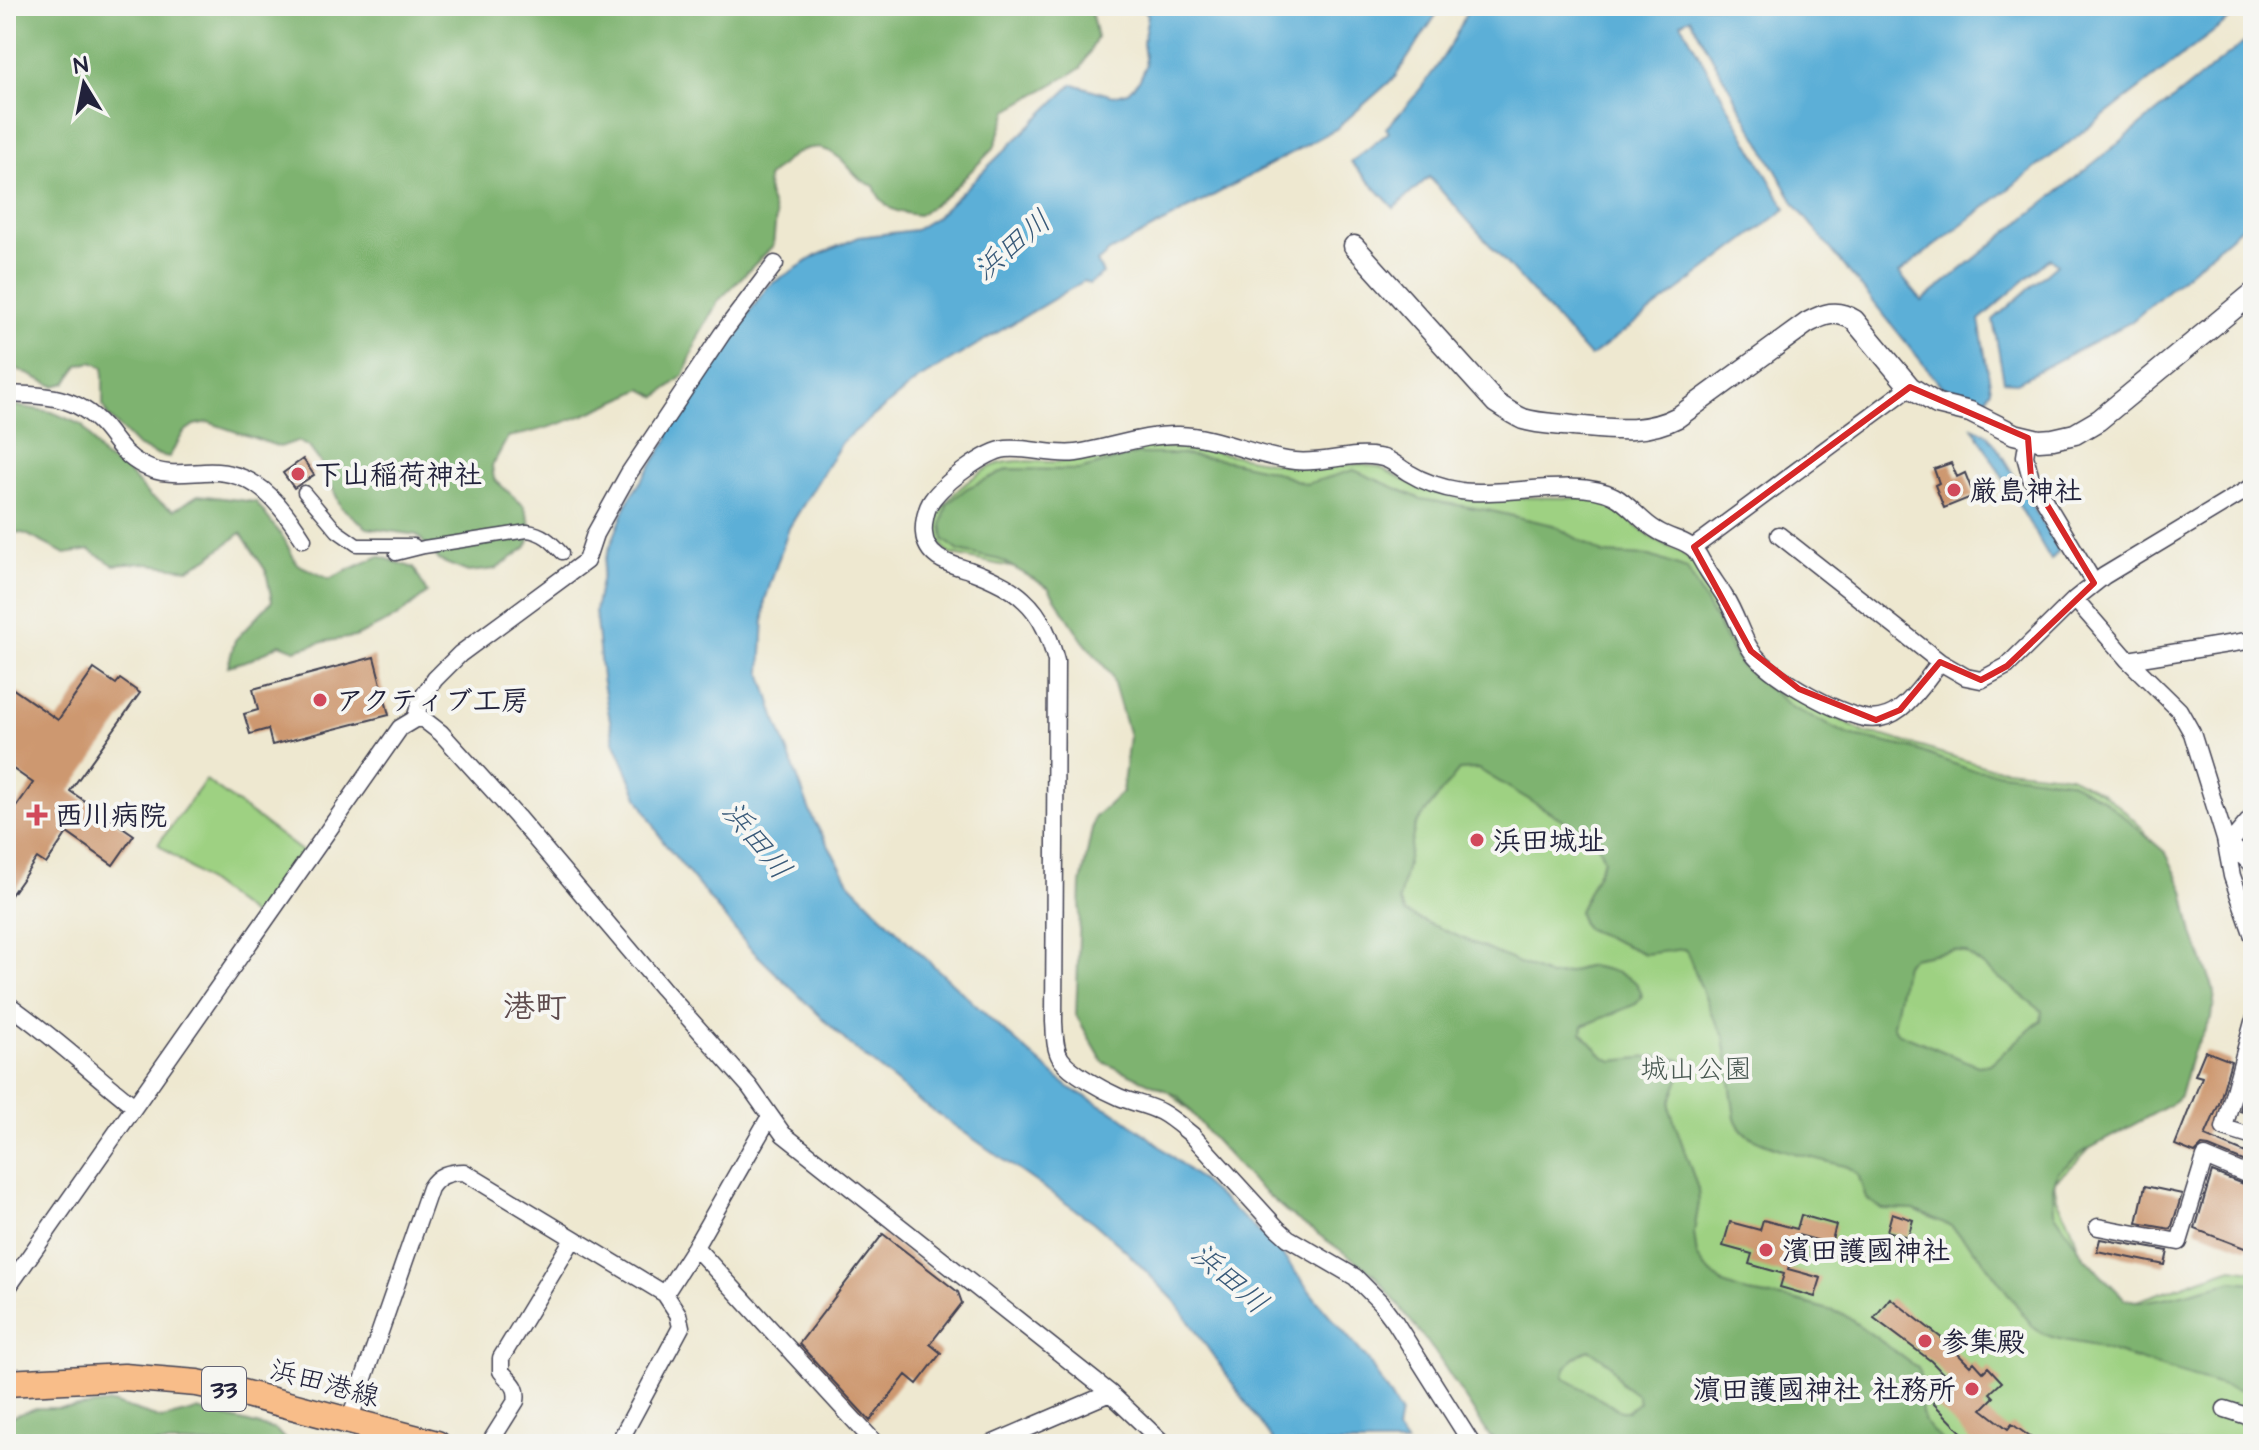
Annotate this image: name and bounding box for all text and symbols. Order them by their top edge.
north arrow [44,44,124,124]
text: N [71,49,90,82]
water label: 浜田川 [965,201,1061,291]
place label: 下山稲荷神社 [314,456,482,495]
marker: 下山稲荷神社 [289,465,307,483]
place label: 厳島神社 [1970,472,2082,511]
marker: 厳島神社 [1945,481,1963,499]
place label: アクティブ工房 [336,682,529,721]
marker: アクティブ工房 [311,691,329,709]
water label: 浜田川 [712,792,801,889]
place label: 西川病院 [55,797,167,836]
marker: 西川病院 [26,804,48,826]
place label: 浜田城址 [1493,822,1605,861]
marker: 浜田城址 [1468,831,1486,849]
district label: 港町 [503,985,567,1030]
park label: 城山公園 [1640,1050,1752,1089]
place label: 濱田護國神社 [1782,1232,1950,1271]
water label: 浜田川 [1182,1233,1277,1324]
marker: 濱田護國神社 [1757,1241,1775,1259]
place label: 参集殿 [1941,1323,2025,1362]
marker: 参集殿 [1916,1332,1934,1350]
street label: 浜田港線 [265,1350,384,1417]
road number: 33 [202,1367,246,1411]
place label: 濵田護國神社 社務所 [1693,1371,1956,1410]
marker: 濵田護國神社 社務所 [1963,1380,1981,1398]

